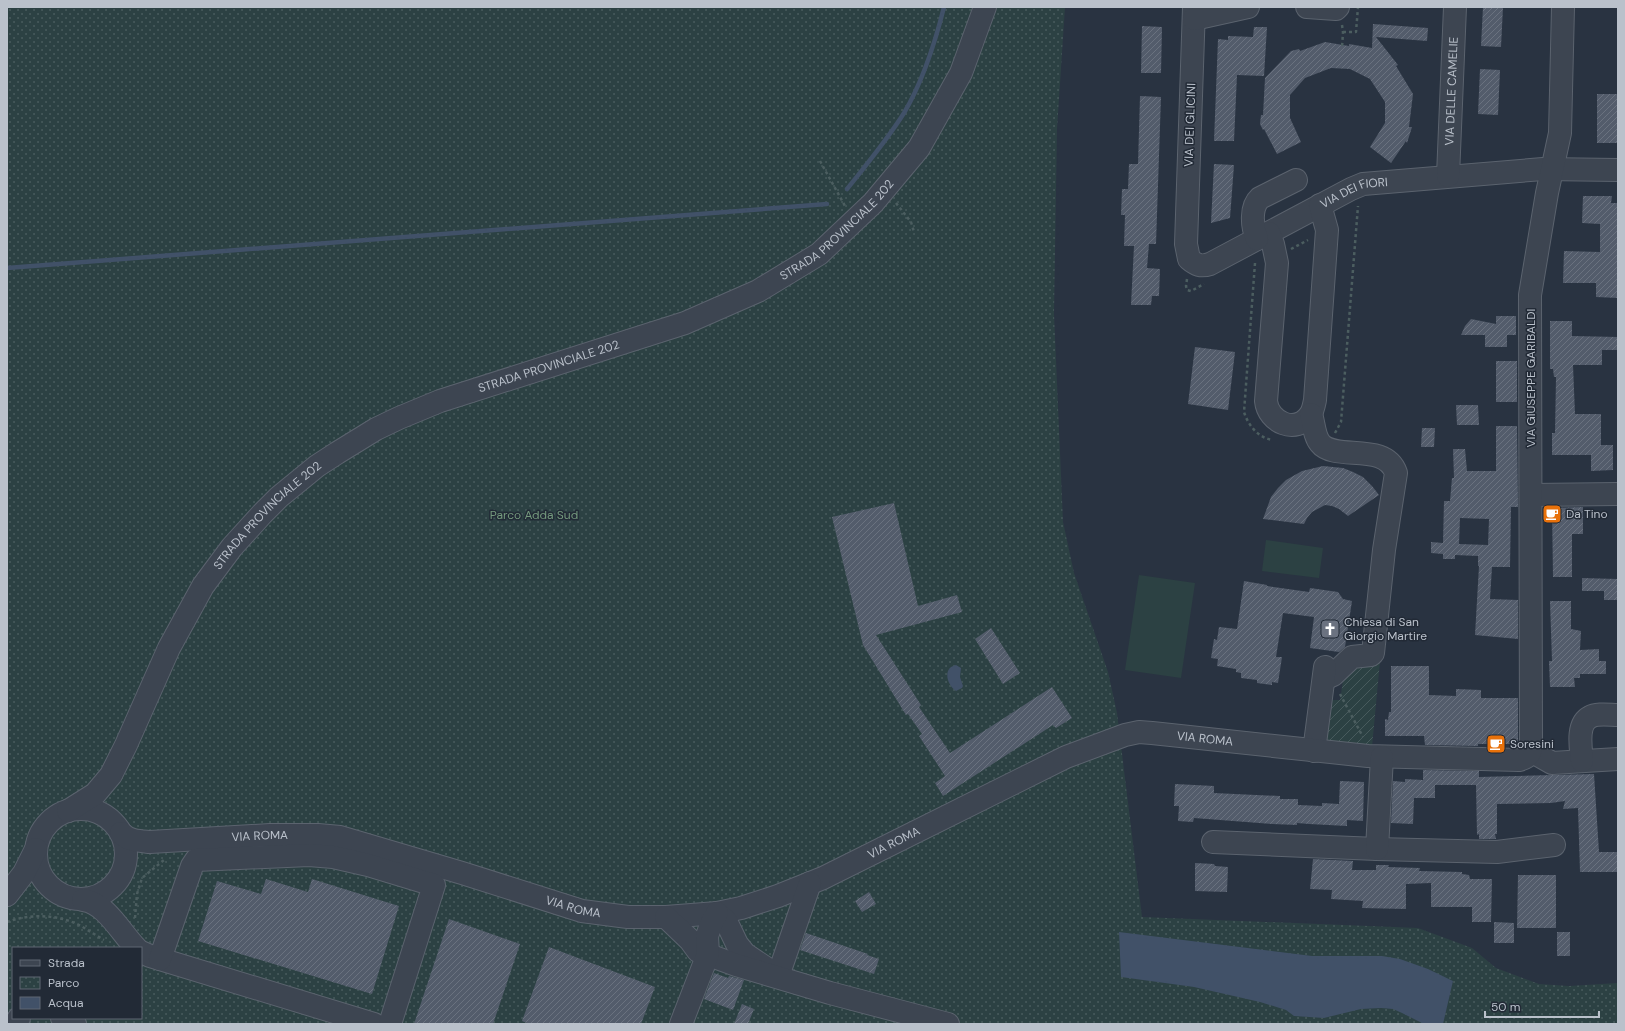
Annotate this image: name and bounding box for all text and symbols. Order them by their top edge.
street label: VIA DELLE CAMELIE [1441,36,1462,146]
street label: VIA DEI GLICINI [1181,83,1199,167]
street label: VIA DEI FIORI [1317,174,1388,212]
street label: STRADA PROVINCIALE 202 [777,176,897,284]
street label: VIA GIUSEPPE GARIBALDI [1523,309,1539,447]
street label: STRADA PROVINCIALE 202 [476,336,621,396]
street label: STRADA PROVINCIALE 202 [210,458,325,573]
cafe icon: Da Tino [1541,503,1563,525]
place label: Da Tino [1566,506,1608,522]
park label: Parco Adda Sud [490,507,578,523]
place label: Chiesa di San Giorgio Martire [1344,614,1427,644]
church icon: Chiesa di San Giorgio Martire [1319,618,1341,640]
street label: VIA ROMA [1176,728,1234,750]
cafe icon: Soresini [1485,733,1507,755]
place label: Soresini [1510,736,1554,752]
street label: VIA ROMA [865,823,923,862]
street label: VIA ROMA [231,827,288,845]
street label: VIA ROMA [544,892,602,921]
legend [12,947,142,1019]
text: Strada [48,955,85,971]
text: Parco [48,975,79,991]
scale bar [1485,993,1599,1019]
text: Acqua [48,995,83,1011]
text: 50 m [1491,999,1520,1015]

